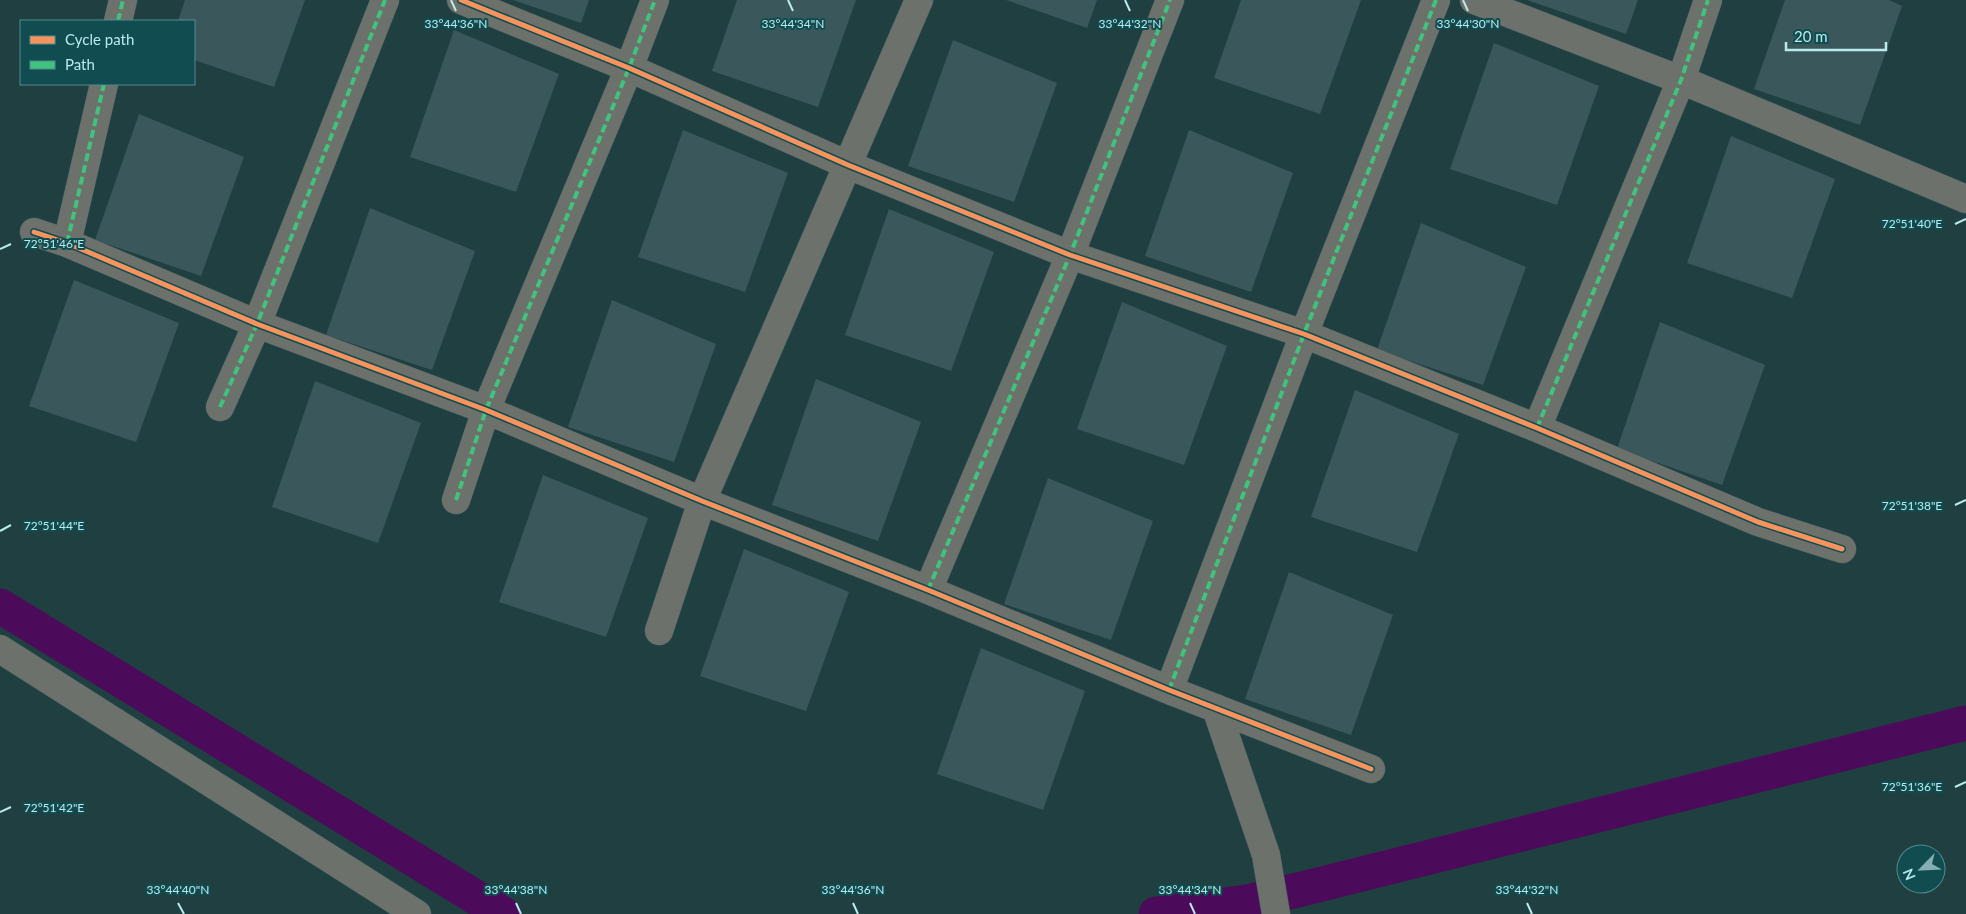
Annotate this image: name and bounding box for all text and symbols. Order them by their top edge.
text: 33°44'36"N [425,16,487,31]
text: 33°44'34"N [762,16,824,31]
text: 33°44'32"N [1099,16,1161,31]
text: 33°44'30"N [1437,16,1499,31]
legend [20,20,195,85]
scale bar [1786,20,1886,52]
text: 20 m [1794,27,1828,45]
text: Cycle path [65,30,134,48]
text: Path [65,55,95,73]
text: 72°51'40"E [1882,216,1942,231]
text: 72°51'46"E [24,236,84,251]
text: 72°51'38"E [1882,498,1942,513]
text: 72°51'44"E [24,518,84,533]
text: 72°51'36"E [1882,779,1942,794]
text: 72°51'42"E [24,800,84,815]
north arrow [1896,844,1946,894]
text: N [1899,866,1919,883]
text: 33°44'40"N [147,882,209,897]
text: 33°44'38"N [485,882,547,897]
text: 33°44'36"N [822,882,884,897]
text: 33°44'34"N [1159,882,1221,897]
text: 33°44'32"N [1496,882,1558,897]

